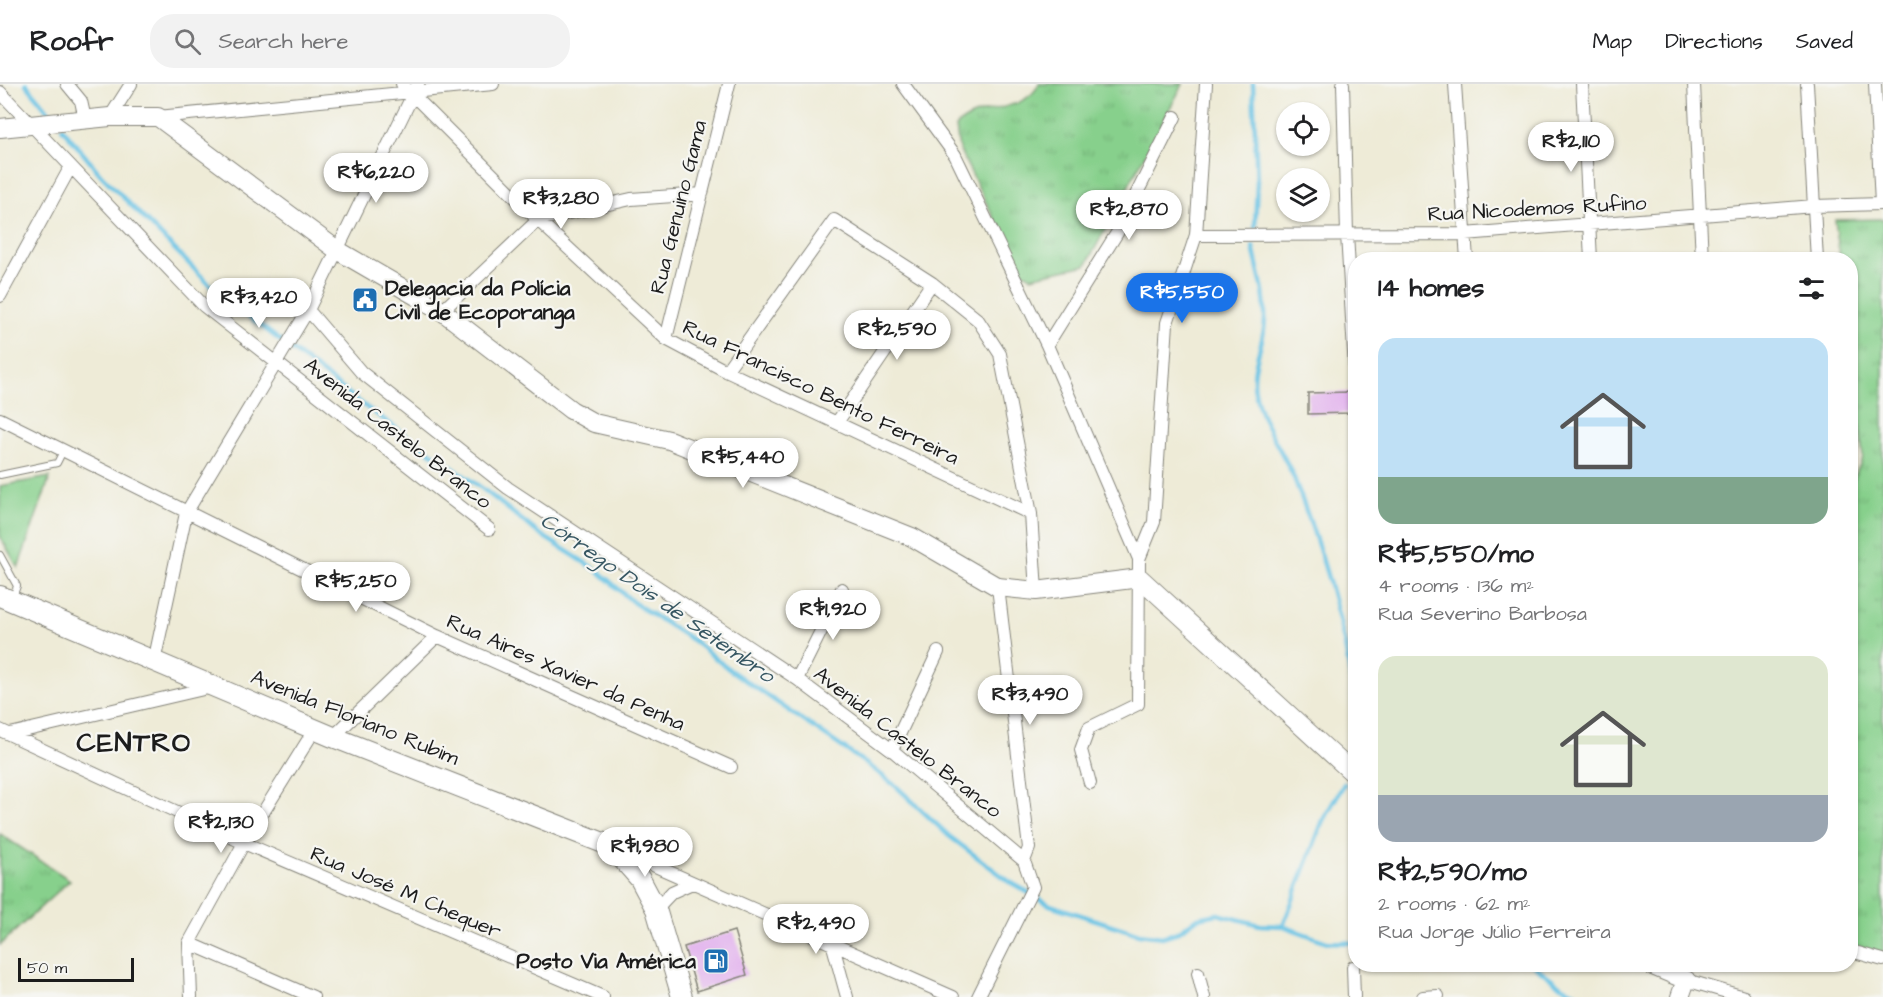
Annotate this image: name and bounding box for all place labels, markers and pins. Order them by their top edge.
pin: R$2,110 [1516,122,1626,173]
pin: R$6,220 [321,153,431,204]
pin: R$3,280 [506,179,616,230]
pin: R$2,870 [1074,190,1184,241]
pin: R$5,550 [1127,273,1237,324]
place label: Delegacia da Polícia Civil de Ecoporanga [385,274,575,329]
pin: R$3,420 [204,278,314,329]
public building icon: Delegacia da Polícia Civil de Ecoporanga [350,285,380,315]
pin: R$2,590 [842,310,952,361]
pin: R$5,440 [688,438,798,489]
pin: R$5,250 [301,562,411,613]
pin: R$1,920 [778,590,888,641]
pin: R$3,490 [975,675,1085,726]
pin: R$2,130 [166,803,276,854]
pin: R$1,980 [590,827,700,878]
pin: R$2,490 [761,904,871,955]
fuel station icon: Posto Via América [701,946,731,976]
place label: Posto Via América [516,947,696,976]

